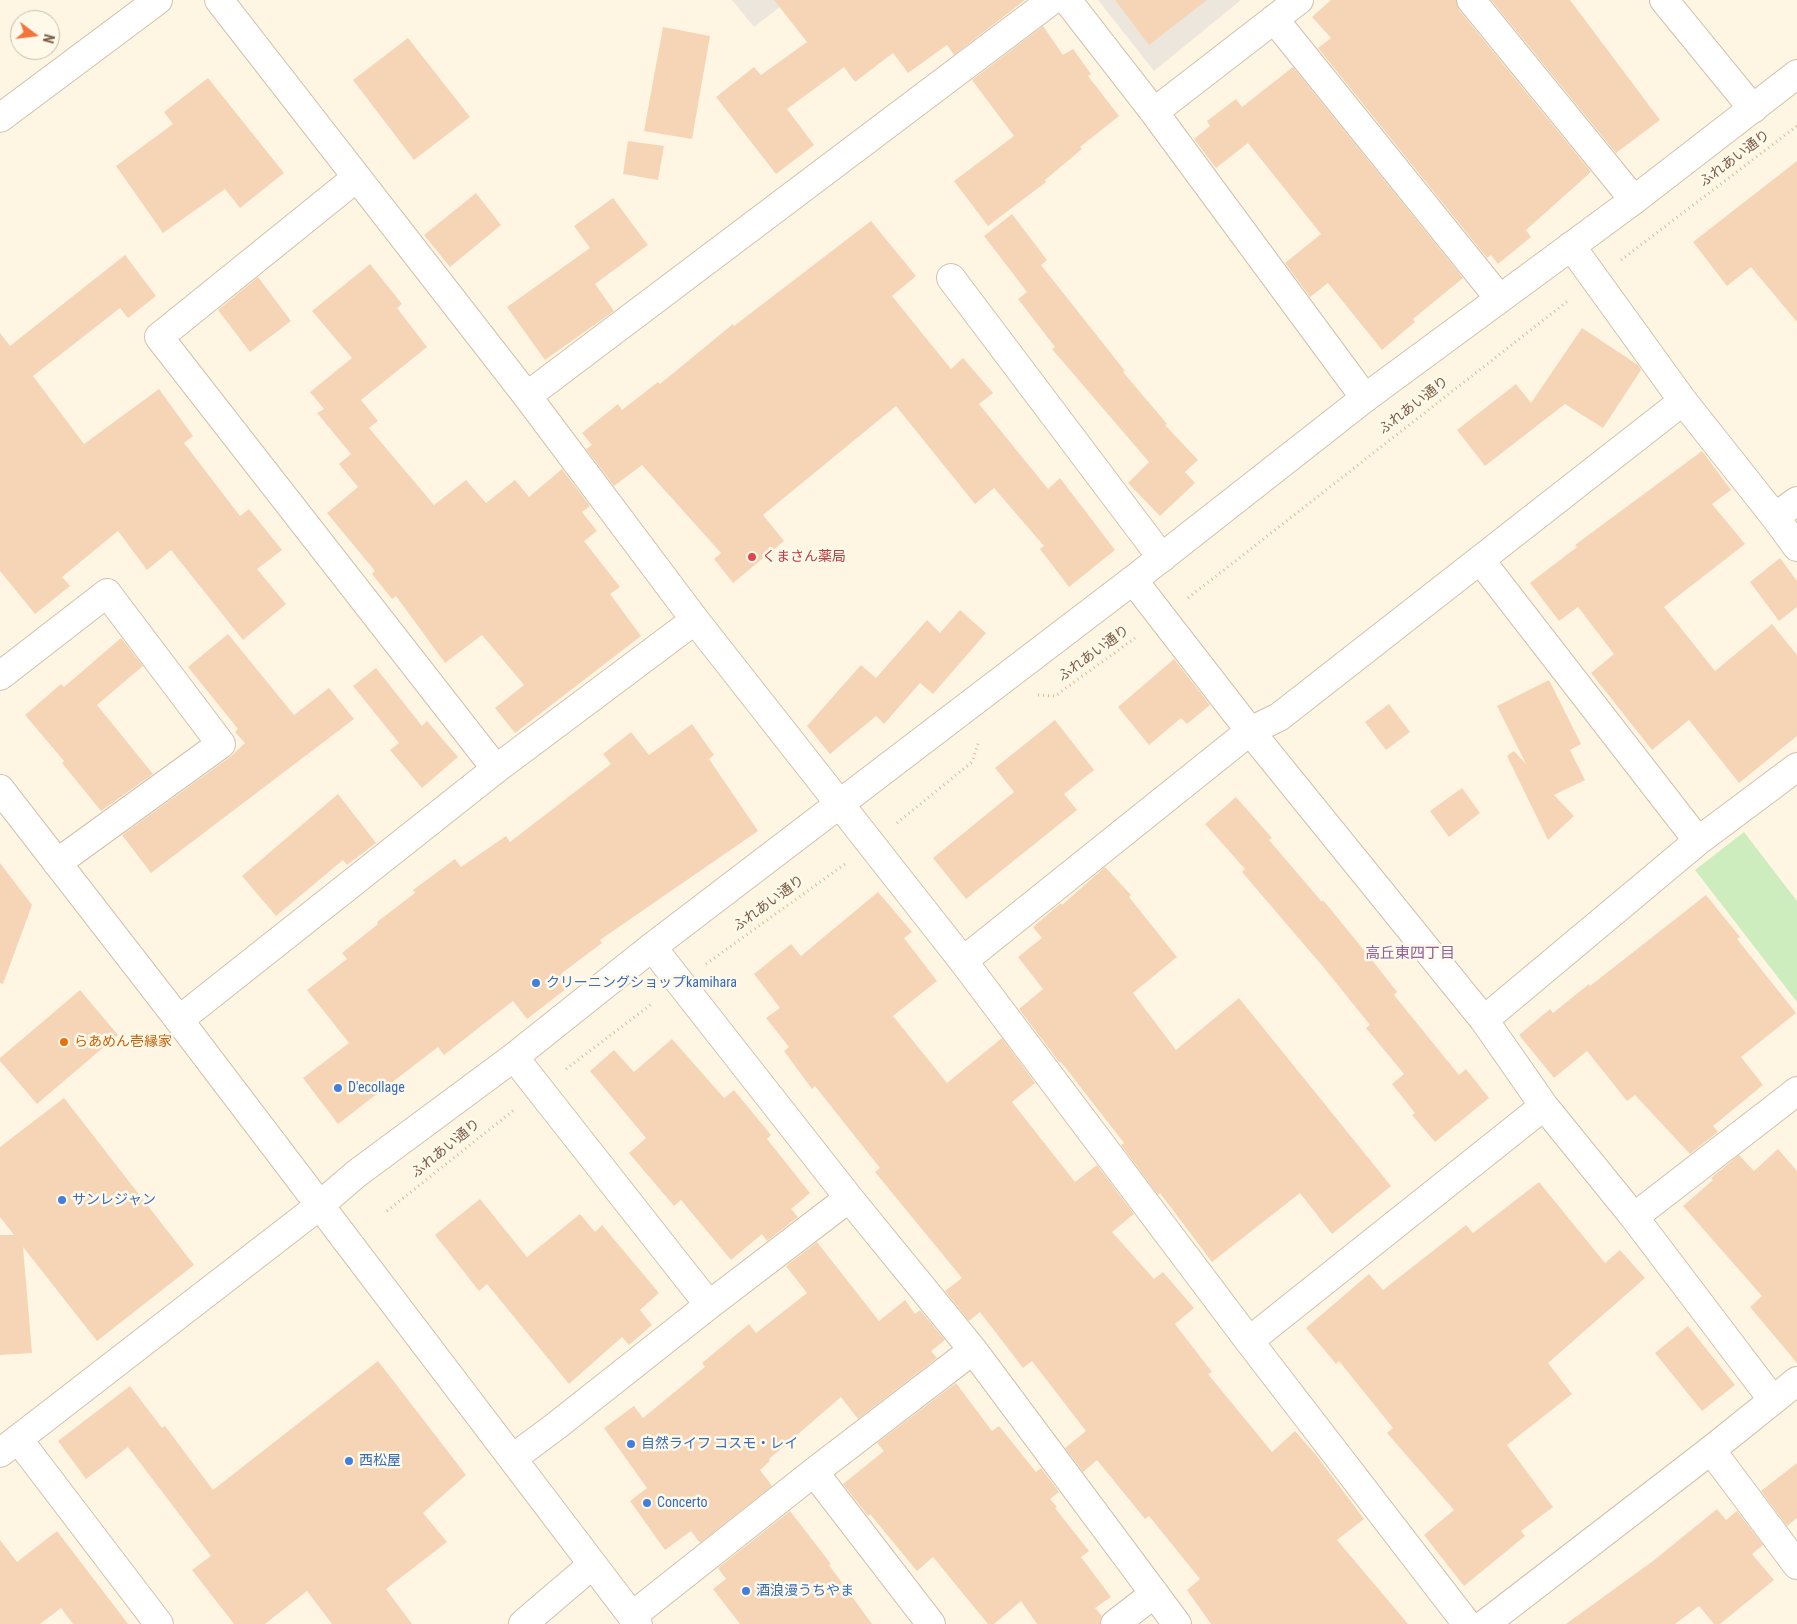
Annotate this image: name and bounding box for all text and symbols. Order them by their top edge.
north arrow [10,10,60,60]
text: N [40,32,57,45]
street label: ふれあい通り [1696,127,1774,191]
street label: ふれあい通り [1376,374,1452,438]
place label: くまさん薬局 [762,549,846,565]
marker: くまさん薬局 [746,551,758,563]
street label: ふれあい通り [1055,623,1133,685]
street label: ふれあい通り [730,873,808,935]
district label: 高丘東四丁目 [1365,945,1455,963]
place label: クリーニングショップkamihara [546,975,737,991]
marker: クリーニングショップkamihara [530,977,542,989]
place label: らあめん壱縁家 [74,1034,172,1050]
marker: らあめん壱縁家 [58,1036,70,1048]
place label: D'ecollage [348,1080,405,1096]
marker: D'ecollage [332,1082,344,1094]
street label: ふれあい通り [408,1116,484,1182]
place label: サンレジャン [72,1192,156,1208]
marker: サンレジャン [56,1194,68,1206]
place label: 自然ライフ コスモ・レイ [641,1436,798,1452]
marker: 自然ライフ コスモ・レイ [625,1438,637,1450]
place label: 西松屋 [359,1453,401,1469]
marker: 西松屋 [343,1455,355,1467]
place label: Concerto [657,1495,707,1511]
marker: Concerto [641,1497,653,1509]
place label: 酒浪漫うちやま [756,1583,854,1599]
marker: 酒浪漫うちやま [740,1585,752,1597]

